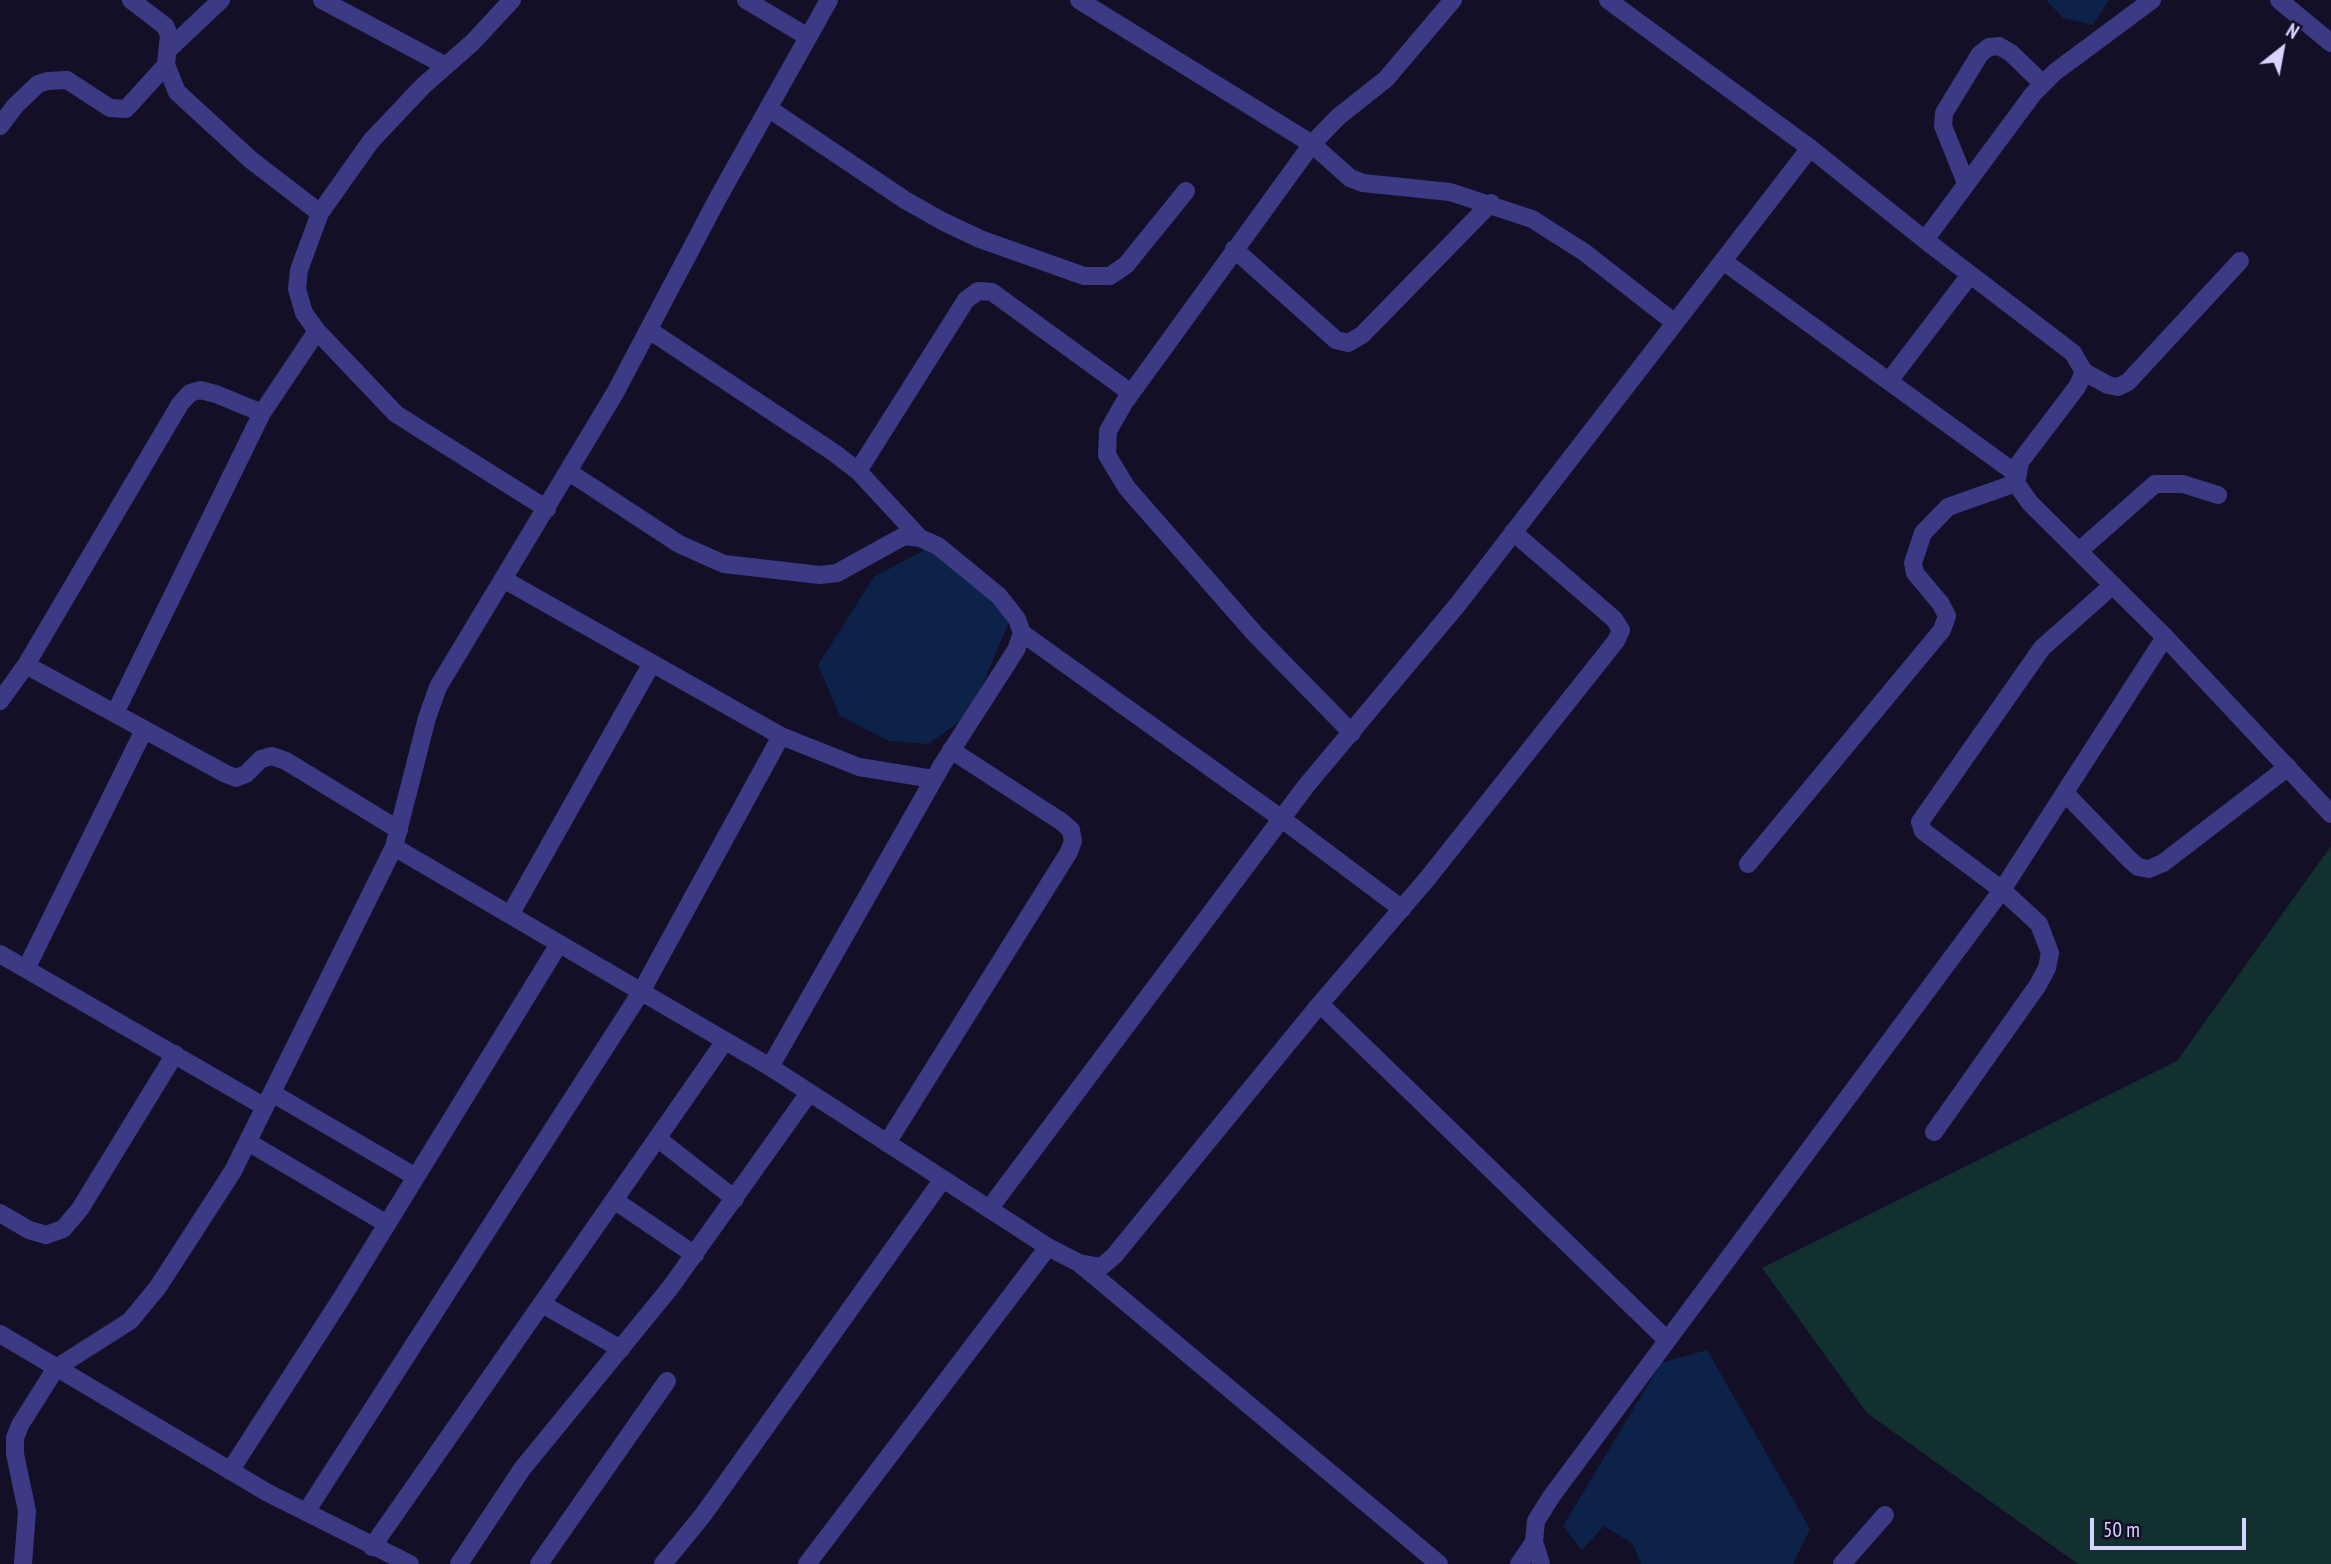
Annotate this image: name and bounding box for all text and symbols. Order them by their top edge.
north arrow [2247,14,2317,84]
text: N [2282,18,2303,44]
scale bar [2093,1504,2249,1548]
text: 50 m [2103,1516,2140,1543]

